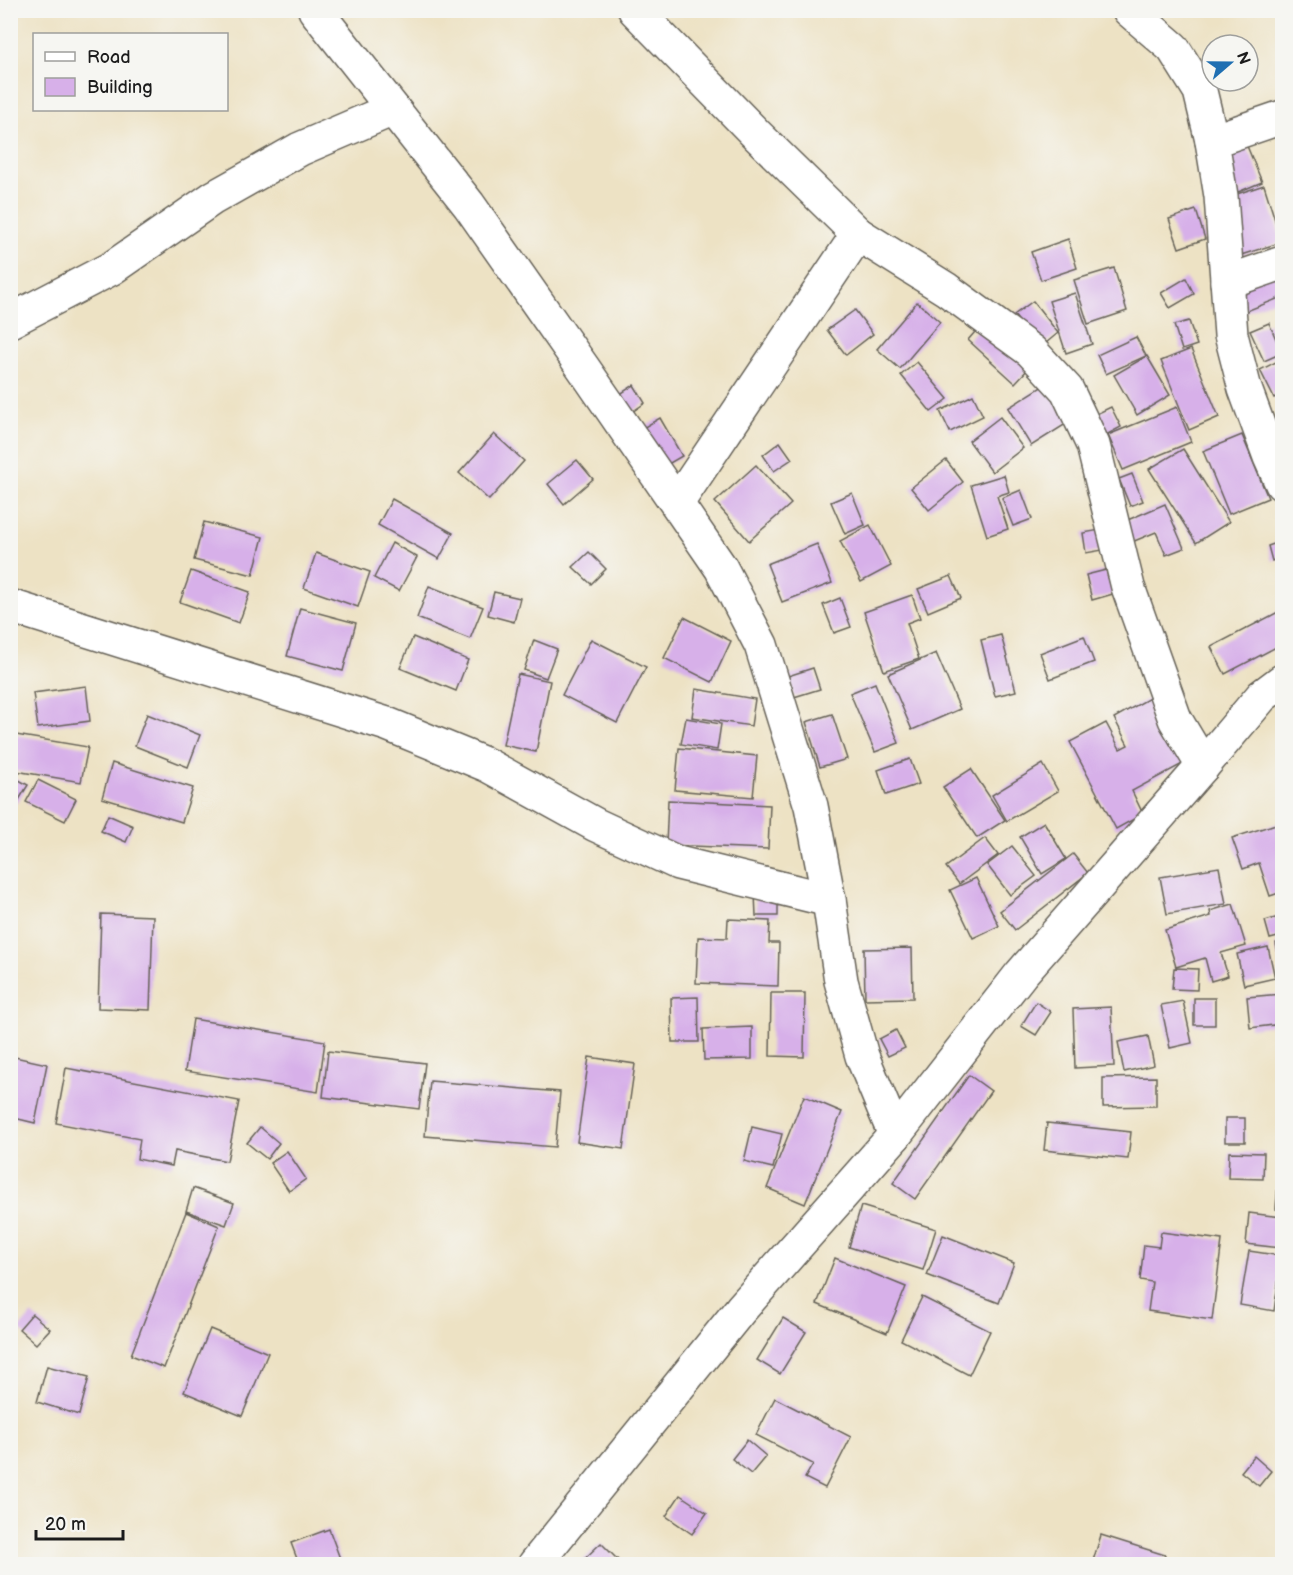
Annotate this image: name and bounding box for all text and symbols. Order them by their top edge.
legend [33,33,228,111]
north arrow [1200,33,1260,93]
text: Road [87,47,131,68]
text: N [1232,49,1254,67]
text: Building [87,77,153,98]
scale bar [36,1503,123,1541]
text: 20 m [45,1514,86,1535]

